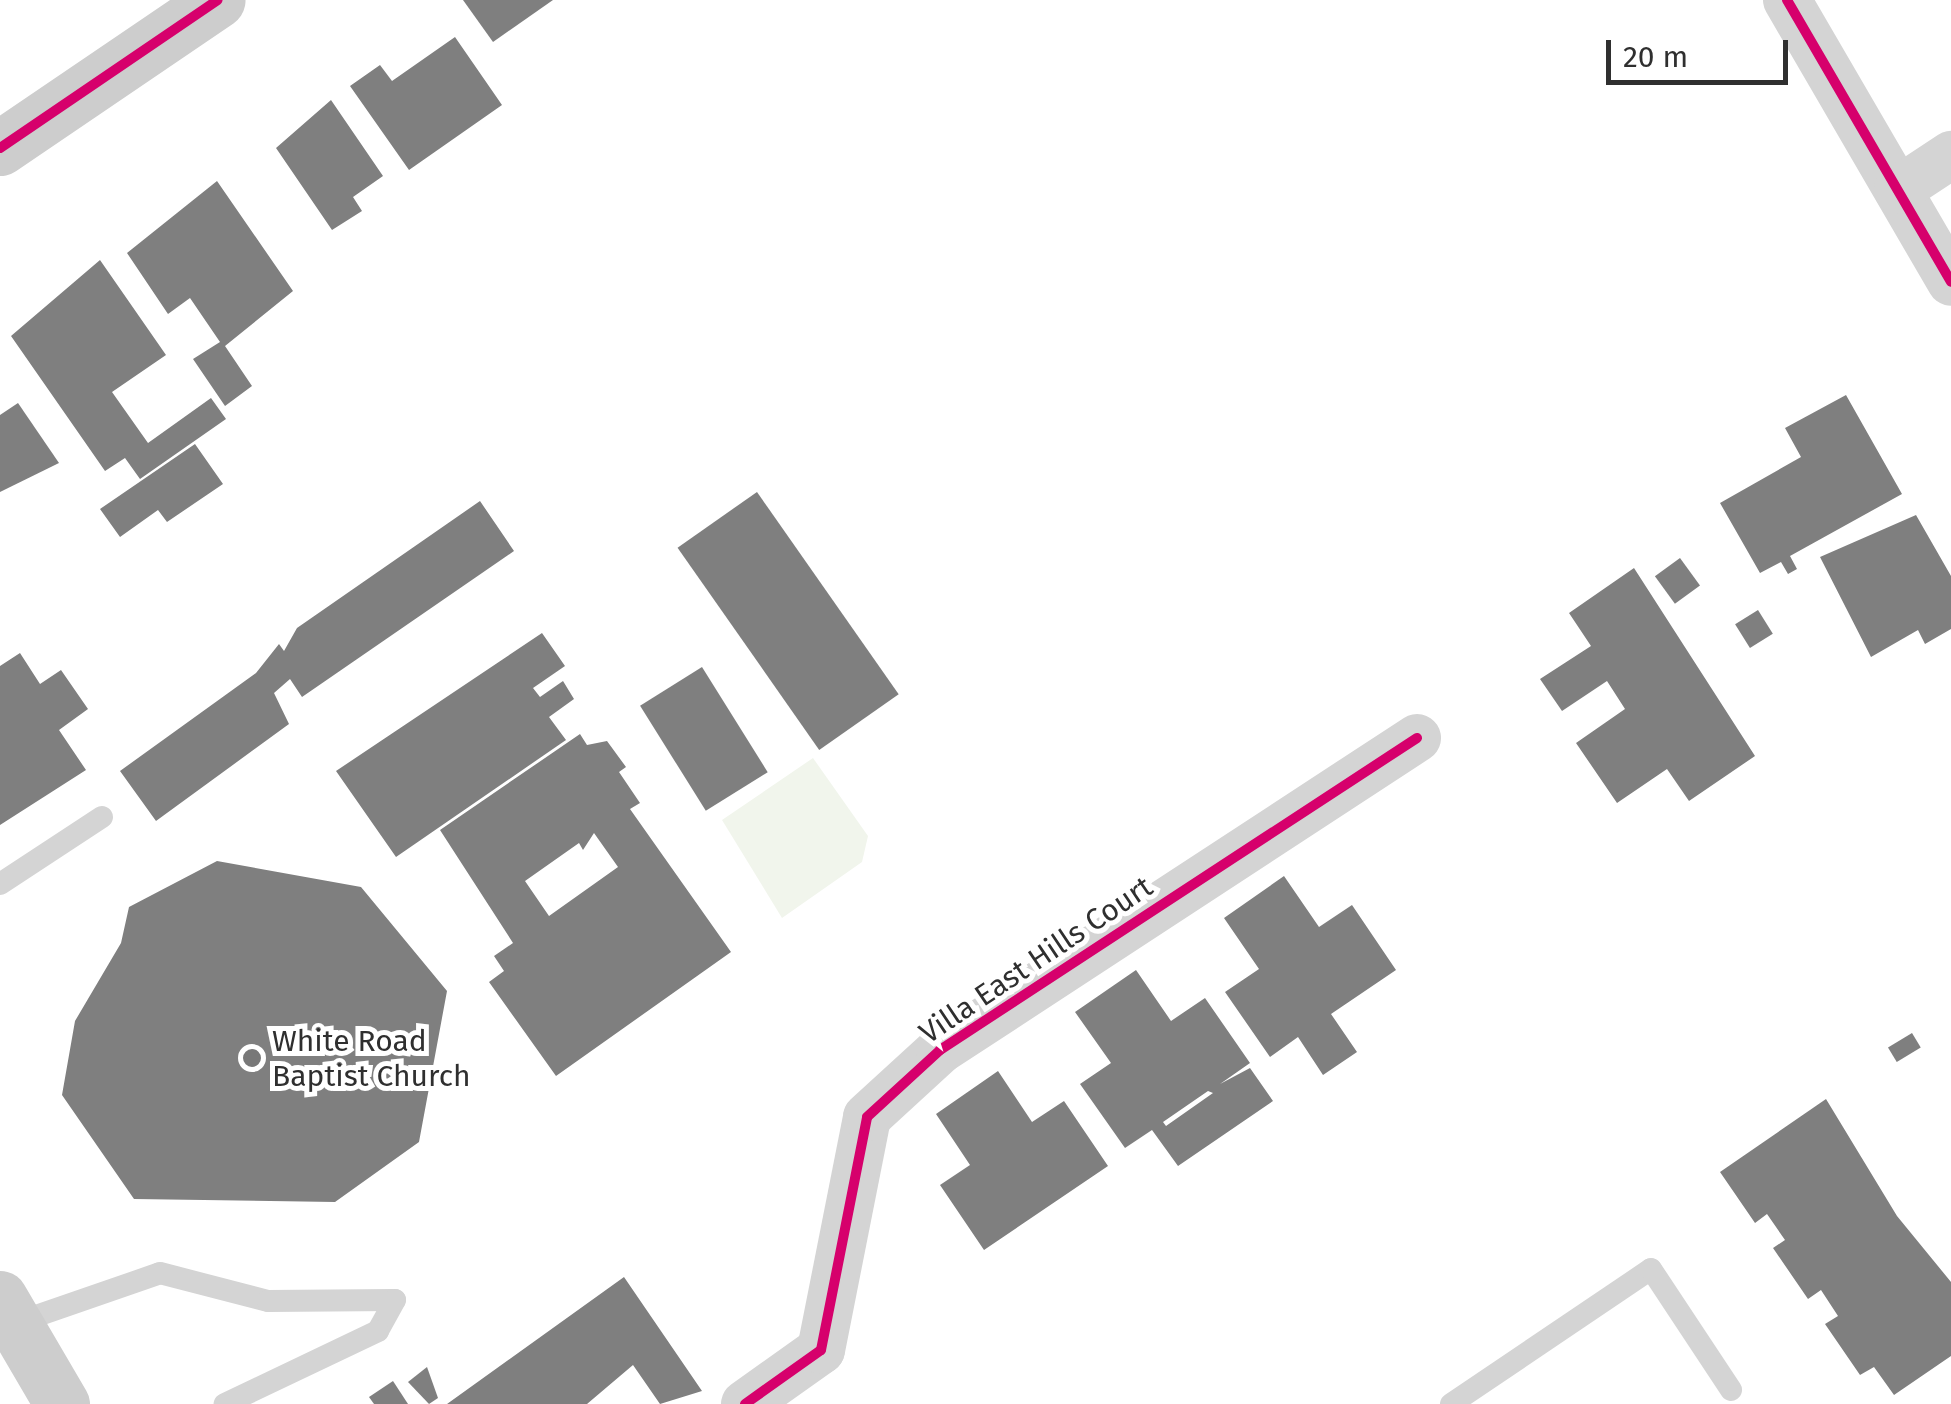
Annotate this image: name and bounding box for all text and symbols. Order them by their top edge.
scale bar [1611,20,1794,82]
text: 20 m [1623,39,1688,75]
street label: Villa East Hills Court [913,869,1159,1051]
place label: White Road Baptist Church [272,1023,471,1094]
marker: White Road Baptist Church [241,1047,263,1069]

